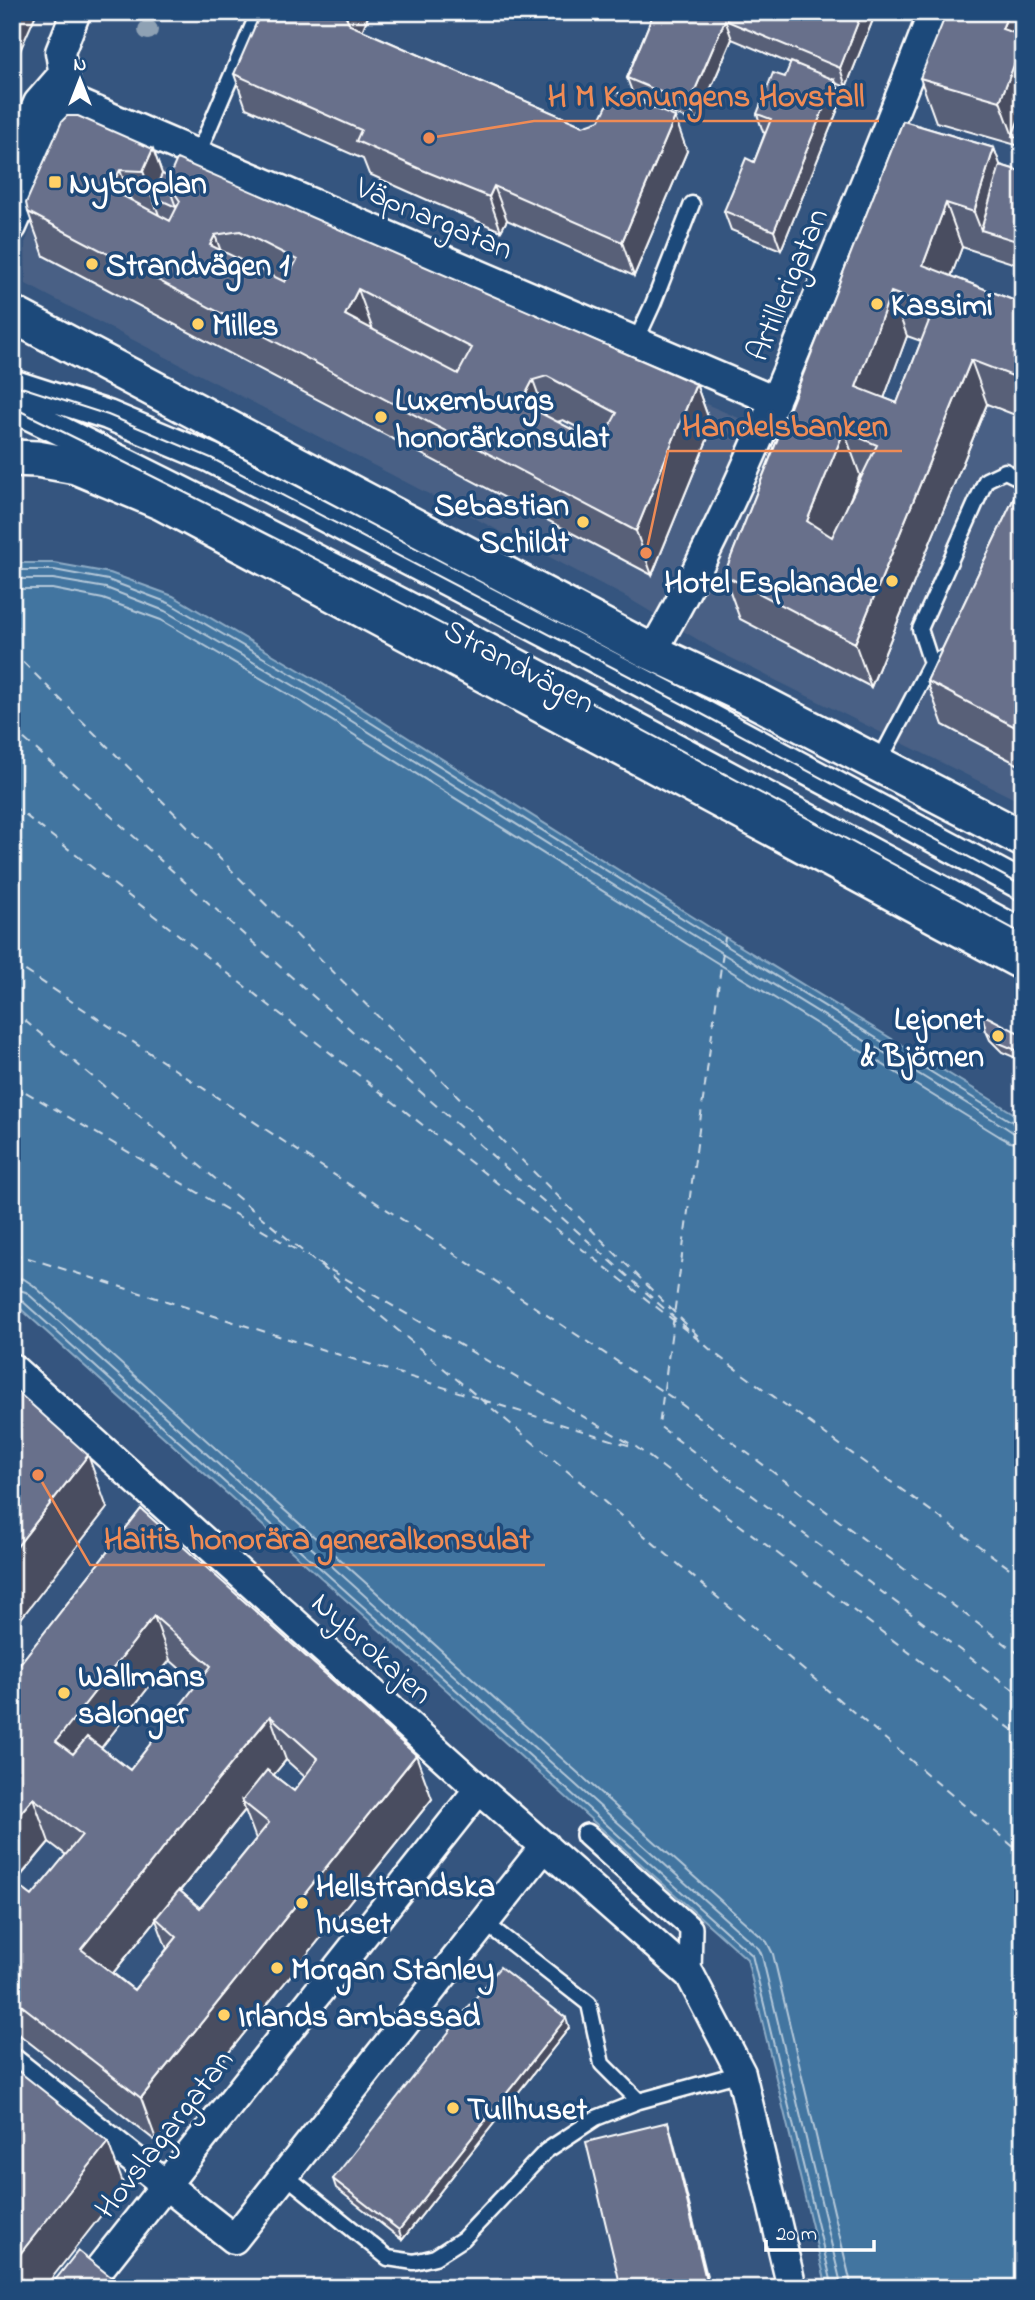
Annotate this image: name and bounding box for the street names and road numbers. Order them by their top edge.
street label: Väpnargatan [347,166,520,275]
street label: Artillerigatan [736,201,843,369]
street label: Strandvägen [434,609,602,728]
street label: Nybrokajen [299,1582,442,1717]
street label: Hovslagargatan [85,2040,247,2230]

